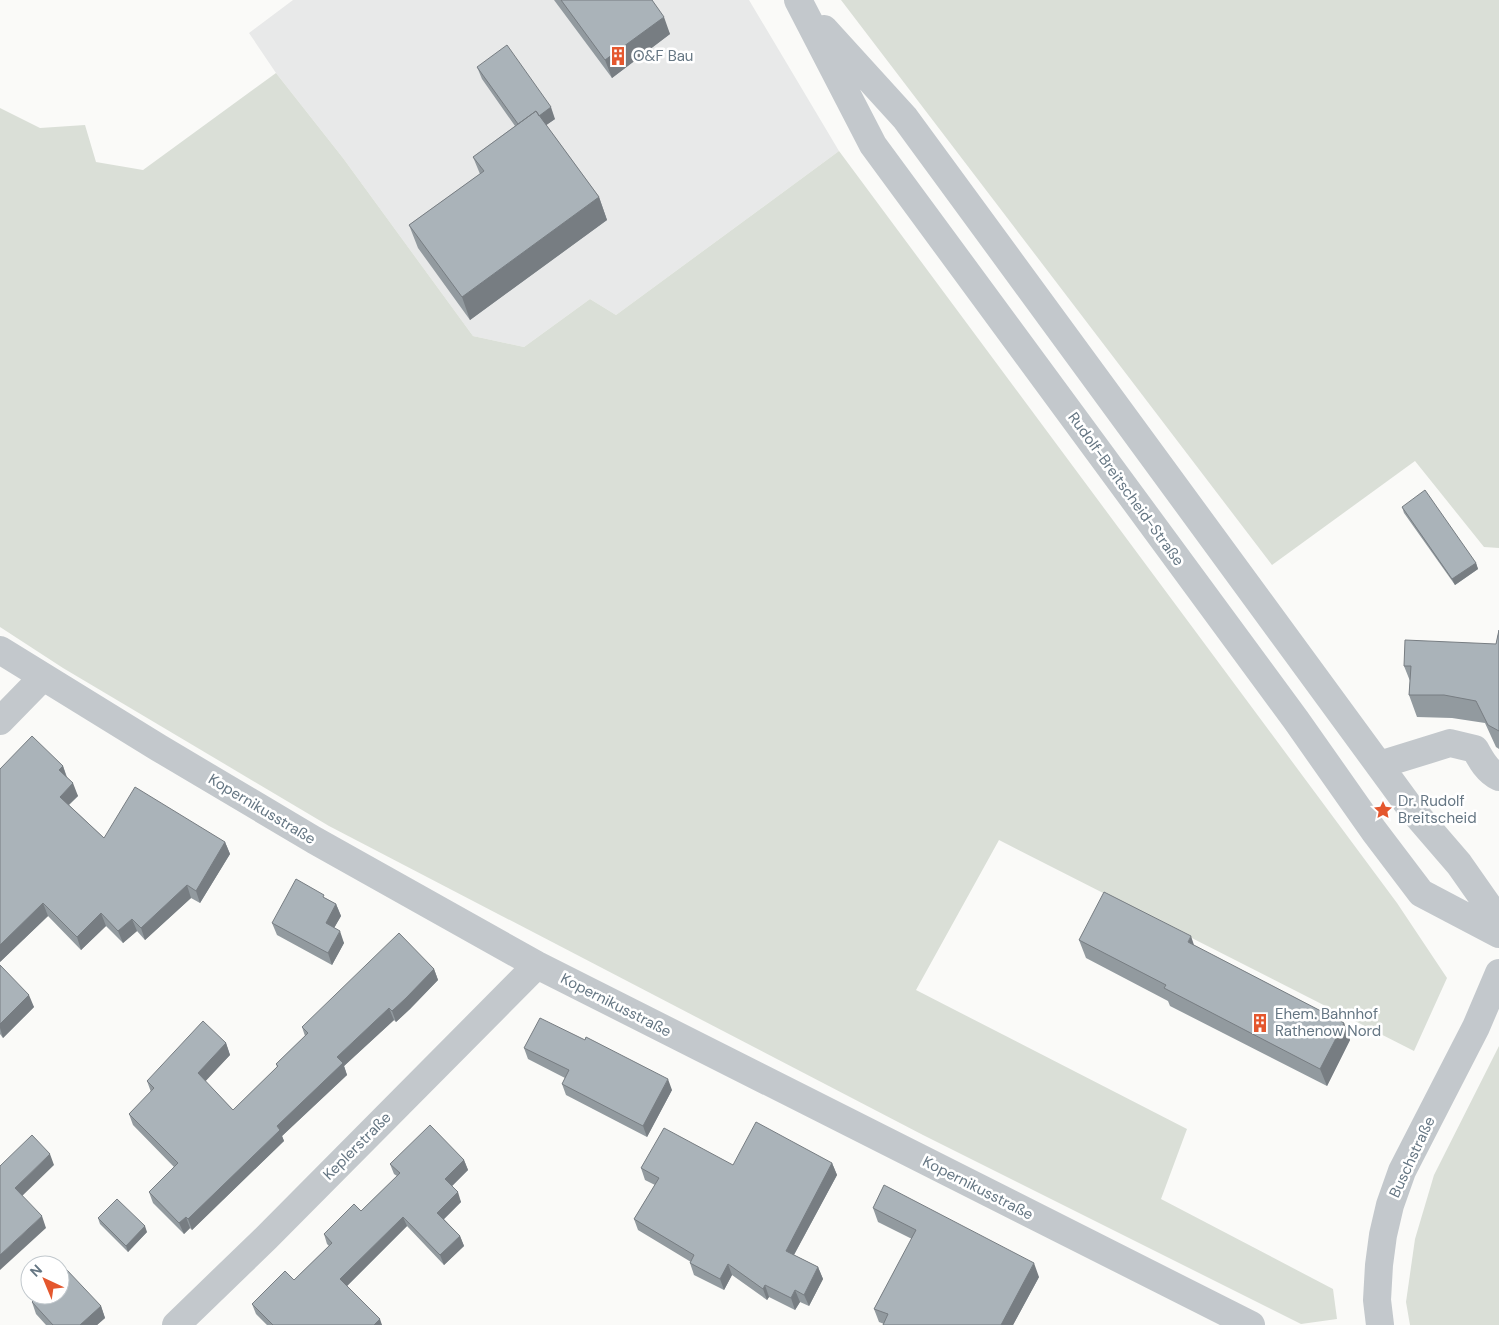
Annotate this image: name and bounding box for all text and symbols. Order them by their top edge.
building icon: O&F Bau [607,45,629,67]
place label: O&F Bau [633,46,693,66]
street label: Rudolf-Breitscheid-Straße [1063,408,1189,570]
street label: Kopernikusstraße [205,769,319,849]
place label: Dr. Rudolf Breitscheid [1398,791,1477,828]
place icon: Dr. Rudolf Breitscheid [1372,799,1394,821]
street label: Kopernikusstraße [557,969,675,1041]
place label: Ehem. Bahnhof Rathenow Nord [1275,1004,1381,1041]
building icon: Ehem. Bahnhof Rathenow Nord [1249,1012,1271,1034]
street label: Keplerstraße [319,1108,395,1184]
street label: Buschstraße [1384,1113,1440,1201]
street label: Kopernikusstraße [919,1152,1037,1224]
north arrow [20,1255,70,1305]
text: N [26,1261,46,1281]

